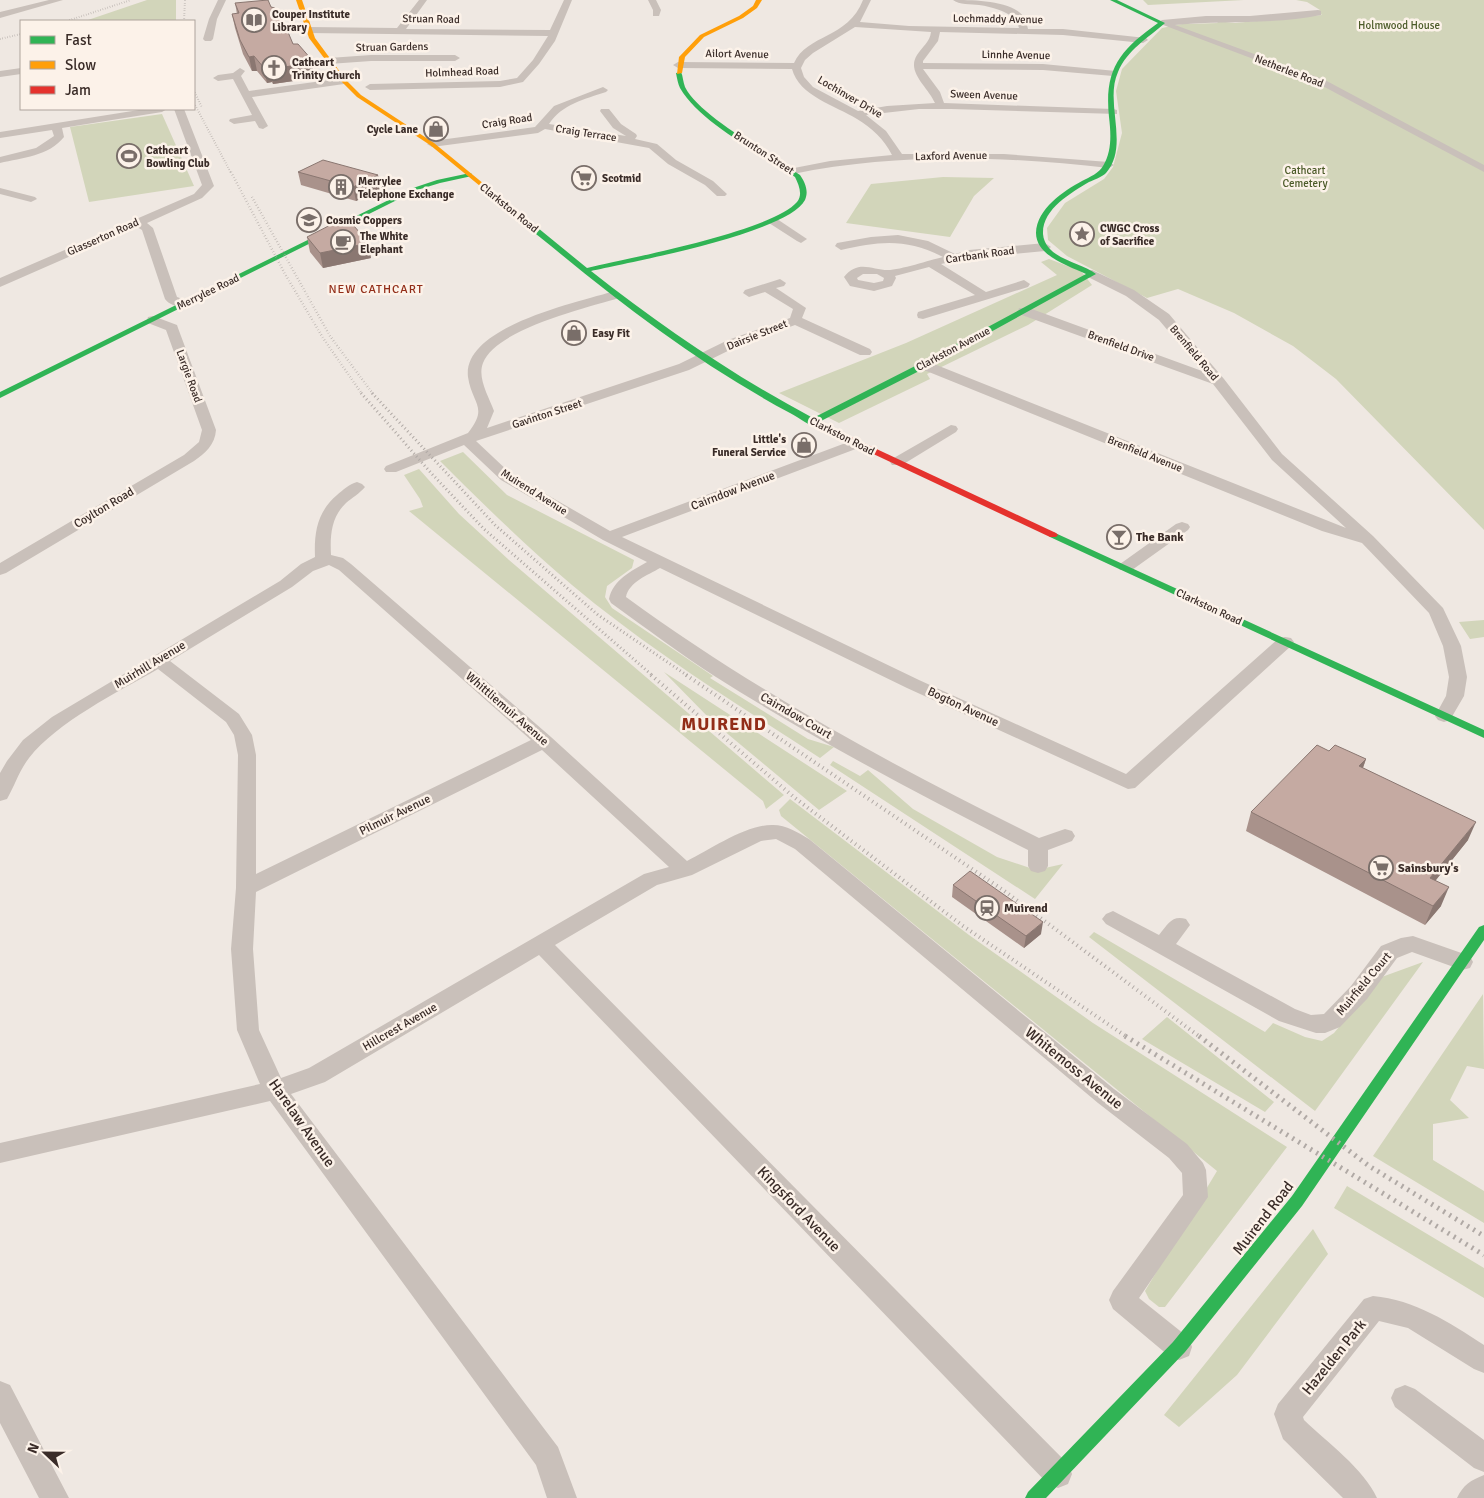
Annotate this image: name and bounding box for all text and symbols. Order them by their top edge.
library icon: Couper Institute Library [241,7,267,33]
place label: Couper Institute Library [272,8,350,34]
street label: Struan Road [402,12,460,26]
street label: Lochmaddy Avenue [953,12,1043,26]
park label: Holmwood House [1358,19,1440,32]
legend [20,20,195,110]
text: Fast [65,31,92,49]
street label: Struan Gardens [356,40,429,54]
street label: Ailort Avenue [705,47,769,61]
street label: Linnhe Avenue [981,48,1051,62]
street label: Netherlee Road [1253,52,1325,90]
church icon: Cathcart Trinity Church [261,55,287,81]
text: Slow [65,56,96,74]
place label: Cathcart Trinity Church [292,56,360,82]
street label: Holmhead Road [425,64,499,80]
street label: Lochinver Drive [815,73,885,121]
text: Jam [65,81,91,99]
street label: Sween Avenue [950,87,1018,103]
street label: Craig Road [481,111,533,131]
shop icon: Cycle Lane [423,116,449,142]
street label: Craig Terrace [555,122,617,144]
place label: Cycle Lane [367,123,419,136]
street label: Brunton Street [731,129,797,177]
sports icon: Cathcart Bowling Club [116,143,142,169]
place label: Cathcart Bowling Club [146,144,210,170]
street label: Laxford Avenue [915,149,987,163]
park label: Cathcart Cemetery [1282,164,1328,190]
supermarket icon: Scotmid [571,165,597,191]
place label: Scotmid [602,172,641,185]
building icon: Merrylee Telephone Exchange [328,174,354,200]
place label: Merrylee Telephone Exchange [358,175,455,201]
street label: Clarkston Road [477,181,541,236]
school or university icon: Cosmic Coppers [296,207,322,233]
place label: Cosmic Coppers [326,214,402,227]
street label: Glasserton Road [65,215,141,259]
place icon: CWGC Cross of Sacrifice [1069,221,1095,247]
place label: CWGC Cross of Sacrifice [1100,222,1159,248]
cafe icon: The White Elephant [330,229,356,255]
place label: The White Elephant [360,230,409,256]
street label: Cartbank Road [945,244,1015,266]
street label: Merrylee Road [175,271,242,313]
district label: NEW CATHCART [328,282,424,297]
street label: Dairsie Street [725,317,789,353]
shop icon: Easy Fit [561,320,587,346]
street label: Brenfield Road [1167,323,1221,384]
street label: Clarkston Avenue [914,324,992,374]
place label: Easy Fit [592,327,630,340]
street label: Brenfield Drive [1086,328,1156,364]
street label: Largie Road [173,348,205,404]
street label: Gavinton Street [510,397,584,431]
street label: Clarkston Road [807,414,877,458]
shop icon: Little's Funeral Service [791,432,817,458]
place label: Little's Funeral Service [712,433,787,459]
street label: Brenfield Avenue [1106,433,1184,475]
street label: Muirend Avenue [498,466,570,518]
street label: Cairndow Avenue [689,468,777,514]
street label: Coylton Road [71,484,137,532]
bar icon: The Bank [1106,524,1132,550]
place label: The Bank [1136,530,1184,545]
street label: Clarkston Road [1174,586,1244,628]
street label: Muirhill Avenue [112,638,188,692]
street label: Whittliemuir Avenue [462,669,552,749]
street label: Bogton Avenue [925,684,1001,730]
street label: Cairndow Court [758,689,834,743]
district label: MUIREND [681,713,767,735]
street label: Pilmuir Avenue [357,791,433,839]
supermarket icon: Sainsbury's [1368,855,1394,881]
place label: Sainsbury's [1398,861,1459,876]
station icon: Muirend [974,895,1000,921]
place label: Muirend [1004,901,1048,916]
street label: Muirfield Court [1333,949,1395,1019]
street label: Hillcrest Avenue [360,1000,440,1054]
street label: Whitemoss Avenue [1021,1023,1127,1113]
street label: Harelaw Avenue [265,1075,339,1171]
street label: Kingsford Avenue [754,1162,844,1256]
street label: Muirend Road [1229,1178,1297,1258]
street label: Hazelden Park [1298,1315,1370,1398]
north arrow [20,1428,70,1478]
text: N [24,1441,43,1456]

